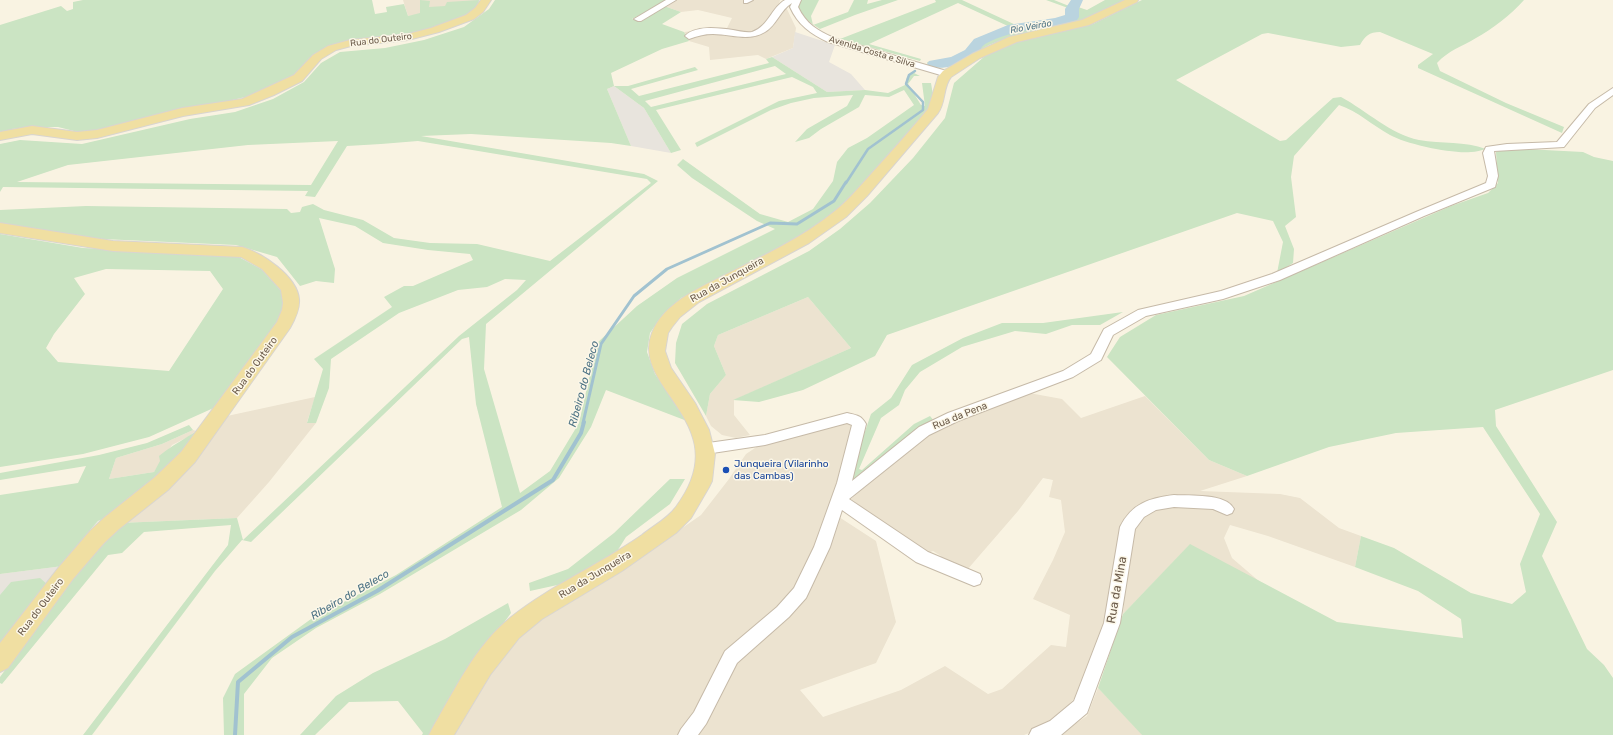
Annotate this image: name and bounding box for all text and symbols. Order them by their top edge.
water label: Rio Veirão [1009,18,1053,36]
street label: Rua do Outeiro [350,31,412,49]
street label: Avenida Costa e Silva [828,34,916,70]
street label: Rua da Junqueira [688,255,766,305]
street label: Rua do Outeiro [230,335,280,397]
water label: Ribeiro do Beleco [566,339,602,429]
street label: Rua da Pena [931,400,989,432]
place label: Junqueira (Vilarinho das Cambas) [734,458,828,482]
marker: Junqueira (Vilarinho das Cambas) [721,465,731,475]
street label: Rua da Junqueira [557,549,633,601]
street label: Rua da Mina [1104,555,1130,625]
water label: Ribeiro do Beleco [308,567,392,623]
street label: Rua do Outeiro [15,576,67,638]

